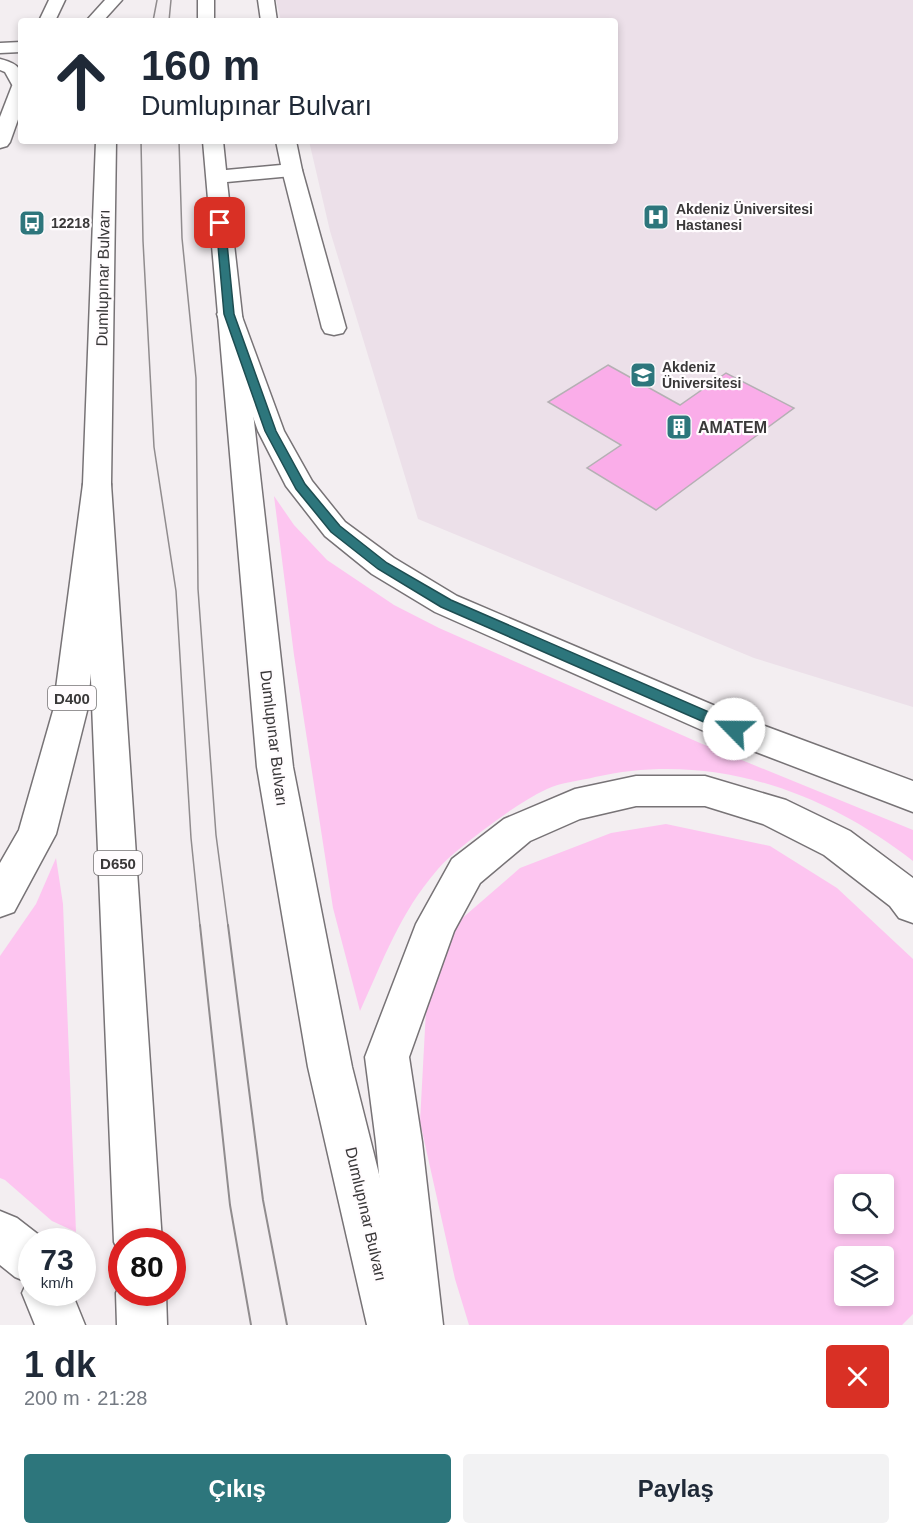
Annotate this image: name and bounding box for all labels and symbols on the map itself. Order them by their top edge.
pin [194,197,245,248]
place label: Akdeniz Üniversitesi Hastanesi [676,201,813,233]
hospital icon: Akdeniz Üniversitesi Hastanesi [641,202,671,232]
bus stop icon: 12218 [17,208,47,238]
street label: Dumlupınar Bulvarı [93,209,113,347]
place label: 12218 [51,215,90,231]
place label: Akdeniz Üniversitesi [662,359,741,391]
school or university icon: Akdeniz Üniversitesi [628,360,658,390]
building icon: AMATEM [664,412,694,442]
place label: AMATEM [698,419,767,436]
street label: Dumlupınar Bulvarı [257,669,291,807]
road number: D400 [48,686,96,710]
position arrow [702,697,766,761]
road number: D650 [94,851,142,875]
street label: Dumlupınar Bulvarı [342,1145,390,1283]
speed limit sign: 80 [108,1228,186,1306]

